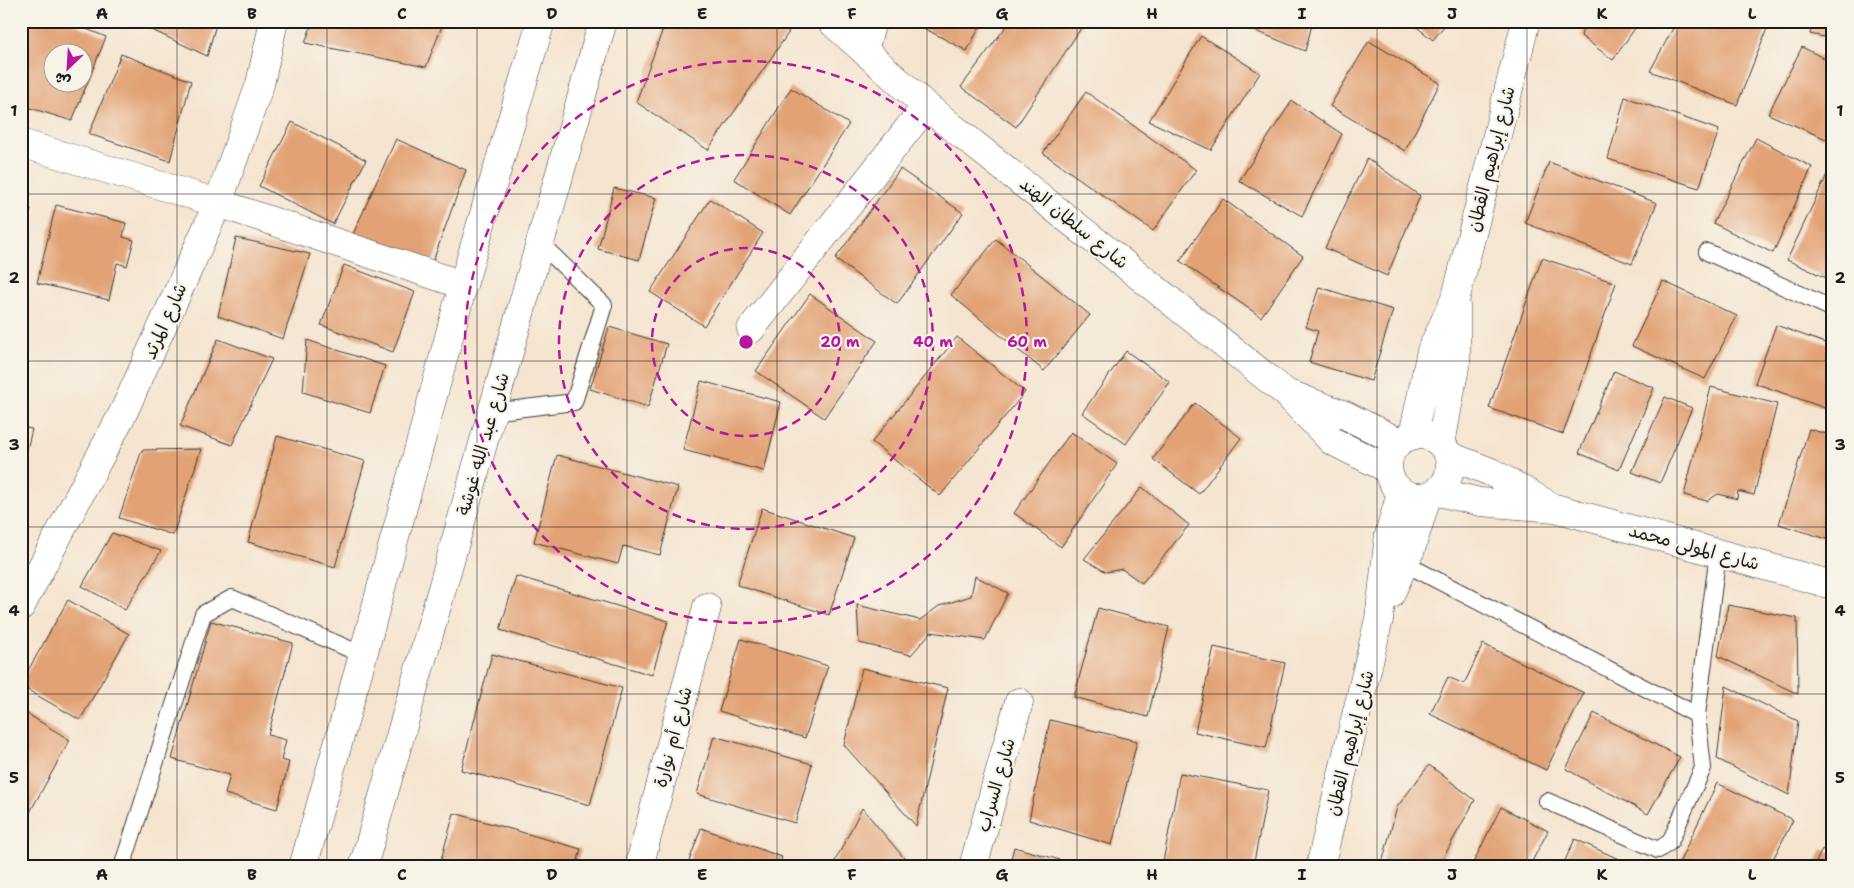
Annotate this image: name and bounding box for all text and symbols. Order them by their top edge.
text: A [96,3,108,24]
text: B [247,3,257,24]
text: C [397,3,407,24]
text: D [546,3,558,24]
text: E [697,3,707,24]
text: F [847,3,857,24]
text: G [996,3,1009,24]
text: H [1146,3,1158,24]
text: I [1298,3,1307,24]
text: J [1447,3,1457,24]
text: K [1597,3,1608,24]
text: L [1748,3,1757,24]
north arrow [42,42,92,92]
text: ش [52,68,73,91]
street label: شارع إبراهيم القطان [1461,84,1523,235]
text: 1 [10,100,18,121]
text: 1 [1836,100,1844,121]
street label: شارع سلطان الهند [1015,172,1133,274]
text: 2 [8,267,20,288]
text: 2 [1834,267,1846,288]
street label: شارع المرثد [138,279,192,363]
text: 20 m [820,332,860,352]
text: 40 m [913,332,953,352]
text: 60 m [1007,332,1047,352]
centre of rings [737,333,755,351]
street label: شارع عبد الله غوشة [451,370,515,518]
text: 3 [8,434,20,455]
text: 3 [1834,434,1846,455]
street label: شارع المولى محمد [1626,518,1762,576]
text: 4 [8,600,20,621]
text: 4 [1834,600,1846,621]
street label: شارع إبراهيم القطان [1320,668,1382,819]
street label: شارع أم نوارة [648,684,700,791]
street label: شارع السراب [971,735,1021,835]
text: 5 [9,767,19,788]
text: 5 [1835,767,1845,788]
text: A [96,864,108,885]
text: B [247,864,257,885]
text: C [397,864,407,885]
text: D [546,864,558,885]
text: E [697,864,707,885]
text: F [847,864,857,885]
text: G [996,864,1009,885]
text: H [1146,864,1158,885]
text: I [1298,864,1307,885]
text: J [1447,864,1457,885]
text: K [1597,864,1608,885]
text: L [1748,864,1757,885]

